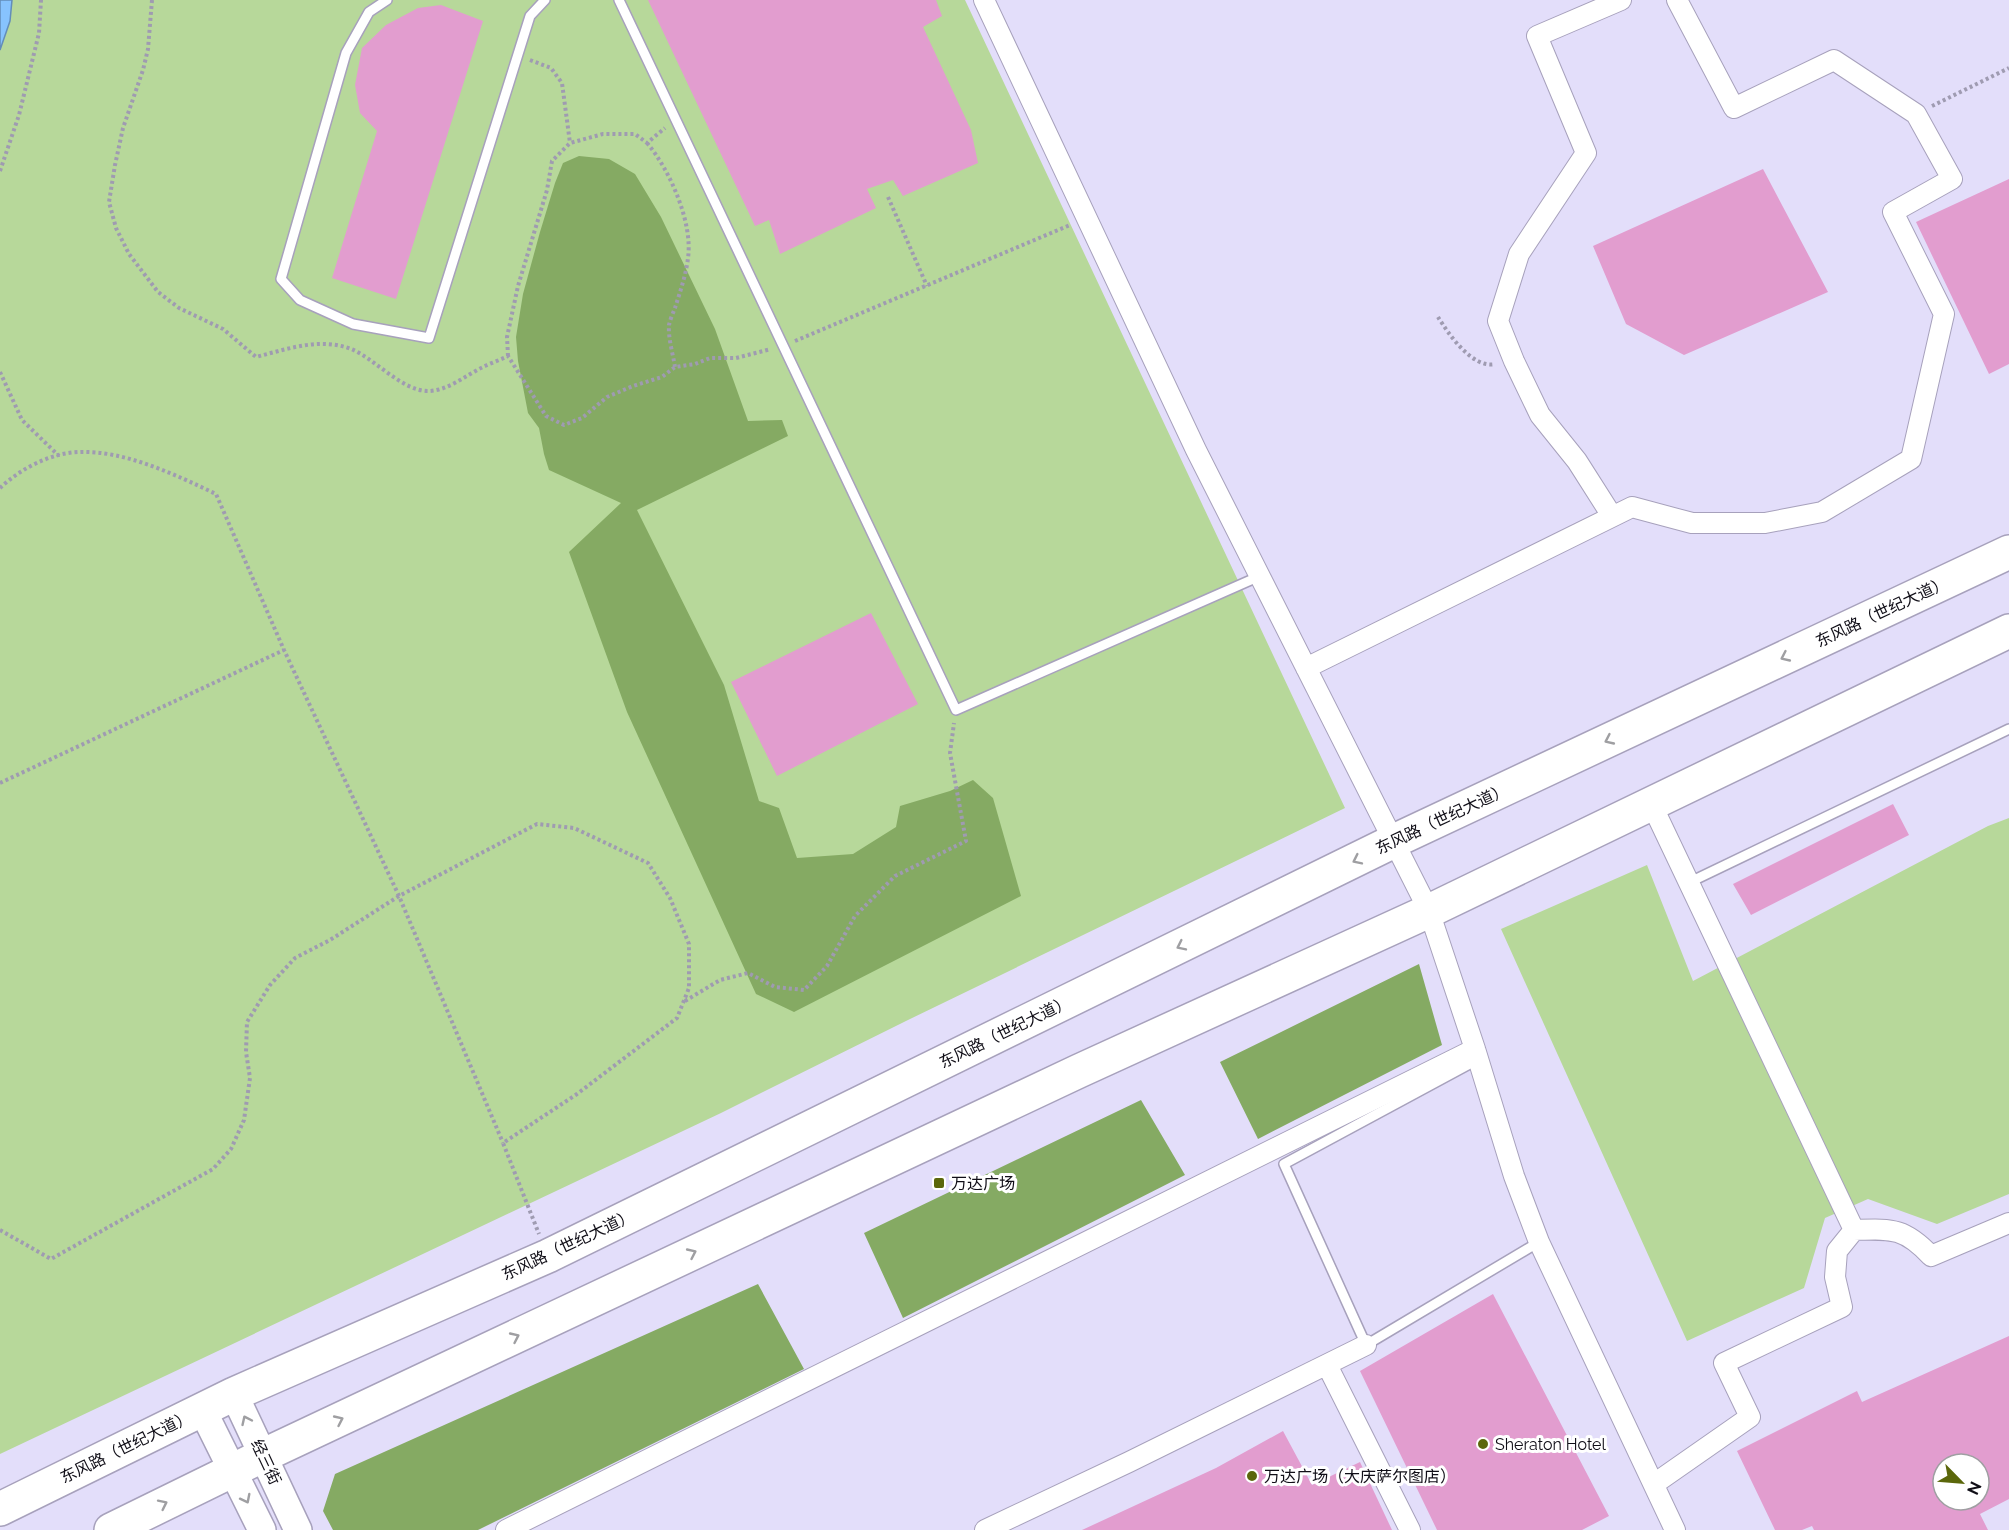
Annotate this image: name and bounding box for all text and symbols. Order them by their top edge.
street label: 东风路（世纪大道） [1813,573,1951,651]
one-way arrow [1781,650,1792,662]
one-way arrow [1604,733,1615,745]
street label: 东风路（世纪大道） [1373,780,1511,858]
one-way arrow [1352,852,1363,864]
one-way arrow [1177,938,1188,950]
street label: 东风路（世纪大道） [936,992,1074,1072]
place label: 万达广场 [951,1174,1015,1193]
marker: 万达广场 [932,1176,946,1190]
street label: 东风路（世纪大道） [499,1206,637,1284]
one-way arrow [685,1249,696,1261]
one-way arrow [509,1332,520,1344]
street label: 东风路（世纪大道） [57,1407,195,1487]
one-way arrow [332,1415,343,1427]
one-way arrow [242,1416,254,1427]
place label: Sheraton Hotel [1495,1435,1607,1454]
street label: 经三街 [247,1436,285,1488]
marker: Sheraton Hotel [1476,1437,1490,1451]
north arrow [1931,1452,1991,1512]
place label: 万达广场（大庆萨尔图店） [1264,1467,1456,1486]
marker: 万达广场（大庆萨尔图店） [1245,1469,1259,1483]
text: N [1963,1479,1985,1498]
one-way arrow [239,1493,251,1504]
one-way arrow [157,1500,168,1512]

